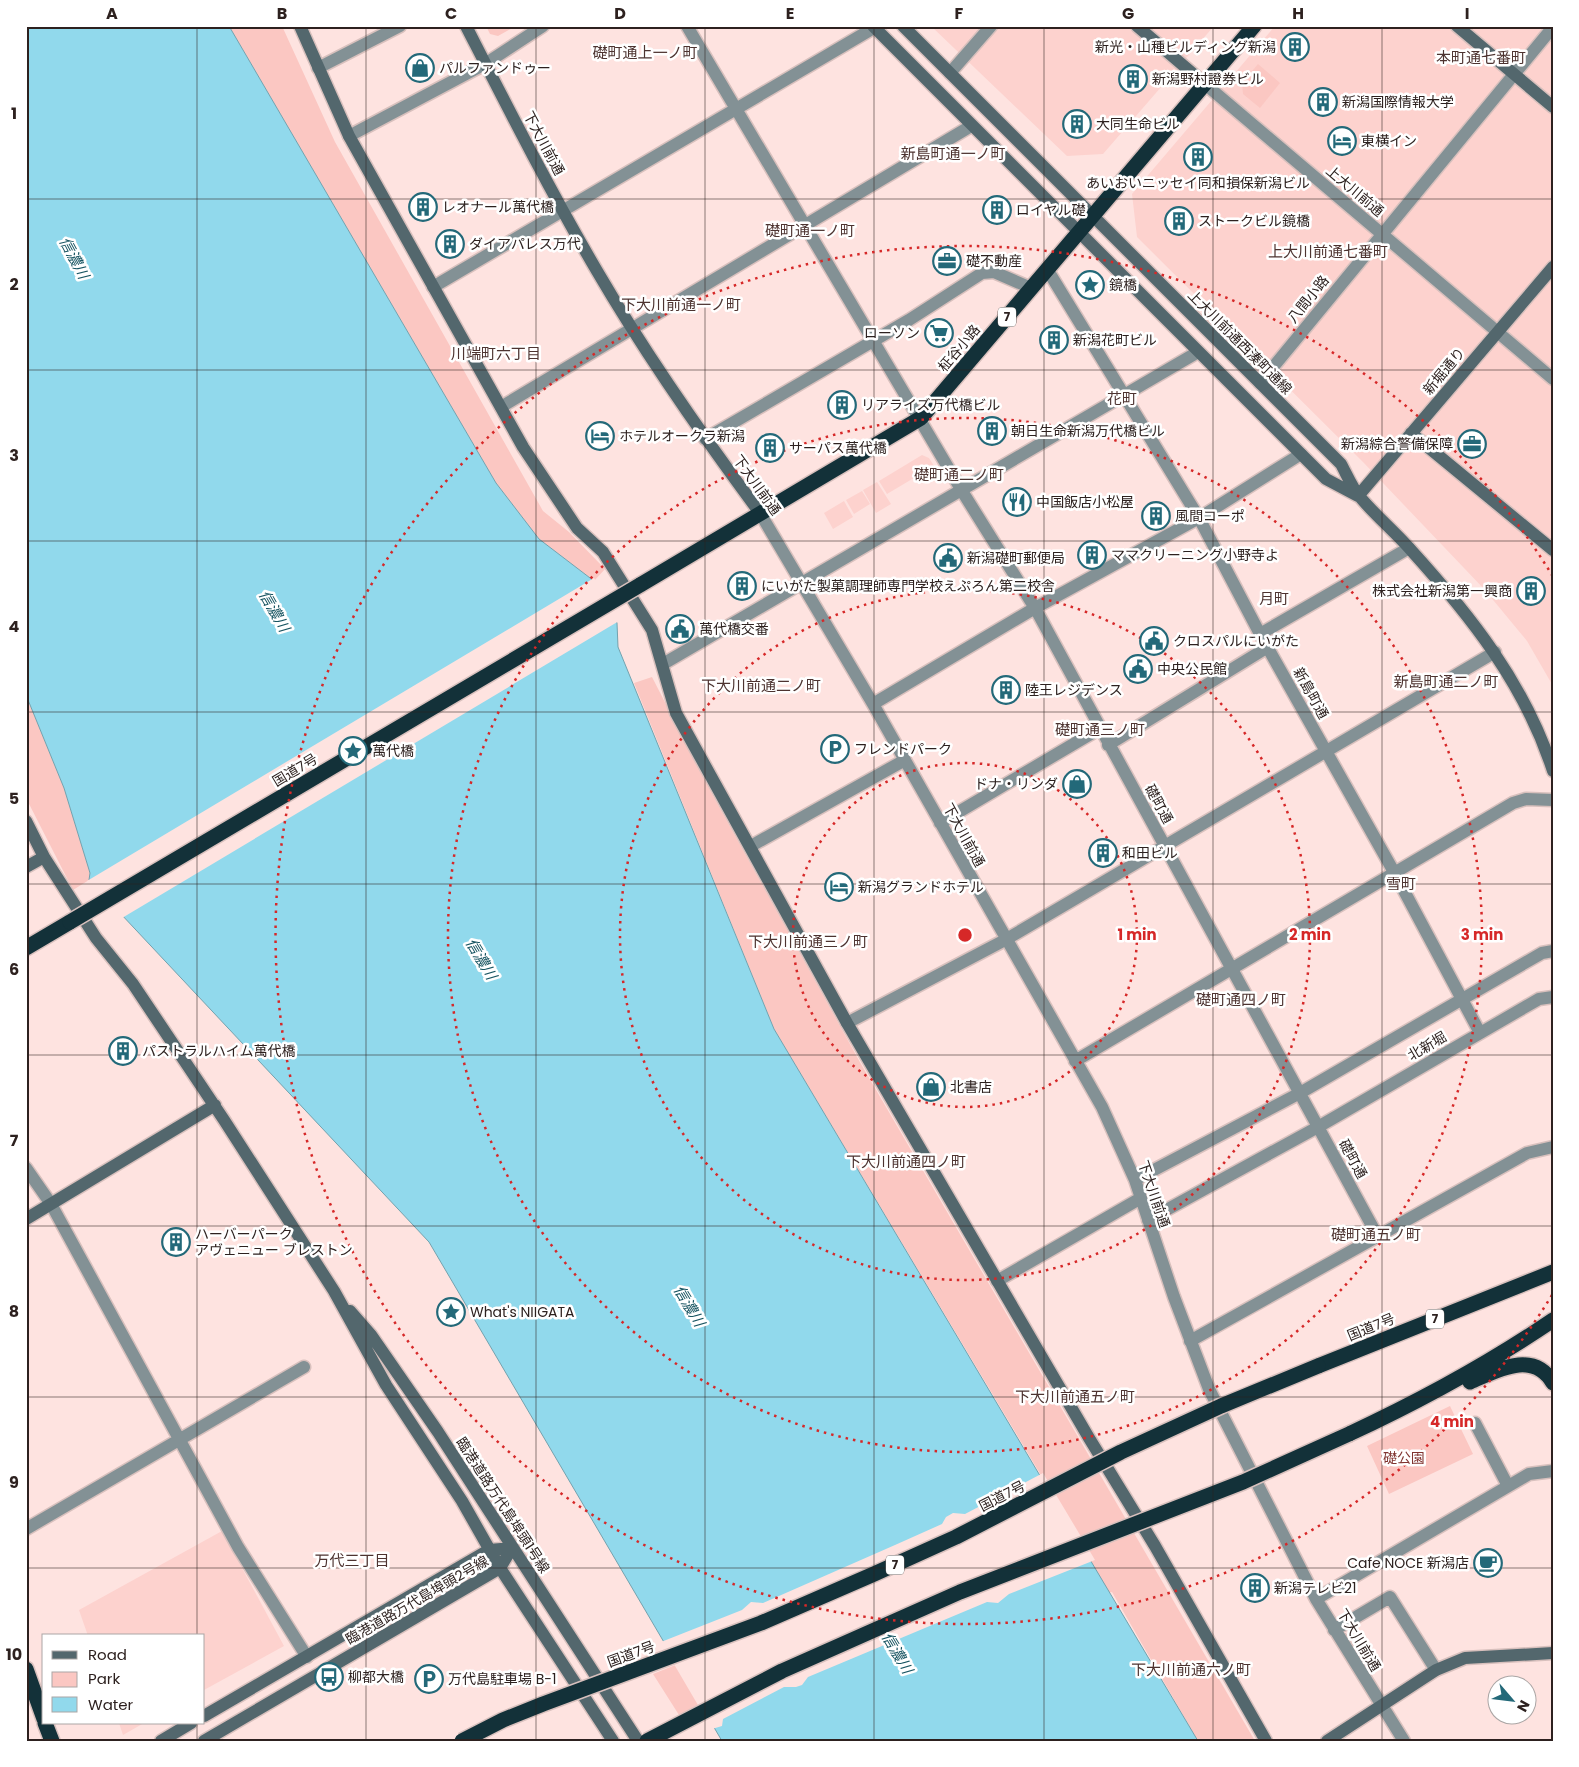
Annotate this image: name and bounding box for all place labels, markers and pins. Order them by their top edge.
building icon: 新光・山種ビルディング新潟 [1280,32,1310,62]
place label: 新光・山種ビルディング新潟 [1095,37,1276,57]
shop icon: パルファンドゥー [405,53,435,83]
place label: パルファンドゥー [439,58,551,78]
building icon: 新潟野村證券ビル [1118,64,1148,94]
place label: 新潟野村證券ビル [1152,69,1264,89]
building icon: 新潟国際情報大学 [1308,87,1338,117]
place label: 新潟国際情報大学 [1342,92,1454,112]
building icon: 大同生命ビル [1062,109,1092,139]
place label: 大同生命ビル [1096,114,1180,134]
hotel icon: 東横イン [1327,126,1357,156]
place label: 東横イン [1361,131,1417,151]
building icon: あいおいニッセイ同和損保新潟ビル [1183,142,1213,172]
place label: あいおいニッセイ同和損保新潟ビル [1086,173,1310,193]
building icon: レオナール萬代橋 [408,192,438,222]
building icon: ロイヤル礎 [982,195,1012,225]
place label: レオナール萬代橋 [442,197,554,217]
place label: ロイヤル礎 [1016,200,1086,220]
building icon: ストークビル鏡橋 [1164,206,1194,236]
place label: ストークビル鏡橋 [1198,211,1310,231]
building icon: ダイアパレス万代 [435,229,465,259]
place label: ダイアパレス万代 [469,234,581,254]
office icon: 礎不動産 [932,246,962,276]
place label: 礎不動産 [966,251,1022,271]
place icon: 鏡橋 [1075,270,1105,300]
place label: 鏡橋 [1109,275,1137,295]
supermarket icon: ローソン [924,318,954,348]
place label: ローソン [864,323,920,343]
building icon: 新潟花町ビル [1039,325,1069,355]
place label: 新潟花町ビル [1073,330,1157,350]
building icon: リアライズ万代橋ビル [827,390,857,420]
place label: リアライズ万代橋ビル [861,395,1001,415]
building icon: 朝日生命新潟万代橋ビル [977,416,1007,446]
hotel icon: ホテルオークラ新潟 [585,421,615,451]
place label: 朝日生命新潟万代橋ビル [1011,421,1165,441]
place label: ホテルオークラ新潟 [619,426,745,446]
office icon: 新潟綜合警備保障 [1457,429,1487,459]
building icon: サーパス萬代橋 [755,433,785,463]
place label: 新潟綜合警備保障 [1341,434,1453,454]
place label: サーパス萬代橋 [789,438,887,458]
restaurant icon: 中国飯店小松屋 [1002,487,1032,517]
place label: 中国飯店小松屋 [1036,492,1134,512]
building icon: 風間コーポ [1141,501,1171,531]
place label: 風間コーポ [1175,506,1245,526]
building icon: ママクリーニング小野寺よ [1077,540,1107,570]
public building icon: 新潟礎町郵便局 [933,543,963,573]
place label: ママクリーニング小野寺よ [1111,545,1279,565]
place label: 新潟礎町郵便局 [967,548,1065,568]
building icon: にいがた製菓調理師専門学校えぷろん第二校舎 [727,571,757,601]
place label: にいがた製菓調理師専門学校えぷろん第二校舎 [761,576,1055,596]
building icon: 株式会社新潟第一興商 [1516,576,1546,606]
place label: 株式会社新潟第一興商 [1372,581,1512,601]
public building icon: 萬代橋交番 [665,614,695,644]
place label: 萬代橋交番 [699,619,769,639]
public building icon: クロスパルにいがた [1139,626,1169,656]
place label: クロスパルにいがた [1173,631,1299,651]
public building icon: 中央公民館 [1123,654,1153,684]
place label: 中央公民館 [1157,659,1227,679]
building icon: 陸王レジデンス [991,675,1021,705]
place label: 陸王レジデンス [1025,680,1123,700]
parking icon: フレンドパーク [820,734,850,764]
place icon: 萬代橋 [338,736,368,766]
place label: フレンドパーク [854,739,952,759]
place label: 萬代橋 [372,741,414,761]
shop icon: ドナ・リンダ [1062,769,1092,799]
place label: ドナ・リンダ [974,774,1058,794]
building icon: 和田ビル [1088,838,1118,868]
place label: 和田ビル [1122,843,1178,863]
hotel icon: 新潟グランドホテル [824,872,854,902]
place label: 新潟グランドホテル [858,877,984,897]
centre of rings [956,926,974,944]
building icon: パストラルハイム萬代橋 [108,1036,138,1066]
place label: パストラルハイム萬代橋 [142,1041,295,1061]
shop icon: 北書店 [916,1072,946,1102]
place label: 北書店 [950,1077,992,1097]
place label: ハーバーパーク アヴェニュー ブレストン [195,1224,353,1260]
building icon: ハーバーパーク アヴェニュー ブレストン [161,1227,191,1257]
place icon: What's NIIGATA [436,1297,466,1327]
place label: What's NIIGATA [470,1302,575,1322]
cafe icon: Cafe NOCE 新潟店 [1473,1548,1503,1578]
place label: Cafe NOCE 新潟店 [1347,1553,1469,1573]
building icon: 新潟テレビ21 [1240,1573,1270,1603]
place label: 新潟テレビ21 [1274,1578,1357,1598]
bus stop icon: 柳都大橋 [314,1662,344,1692]
parking icon: 万代島駐車場 B-1 [414,1664,444,1694]
place label: 柳都大橋 [348,1667,404,1687]
place label: 万代島駐車場 B-1 [448,1669,557,1689]

